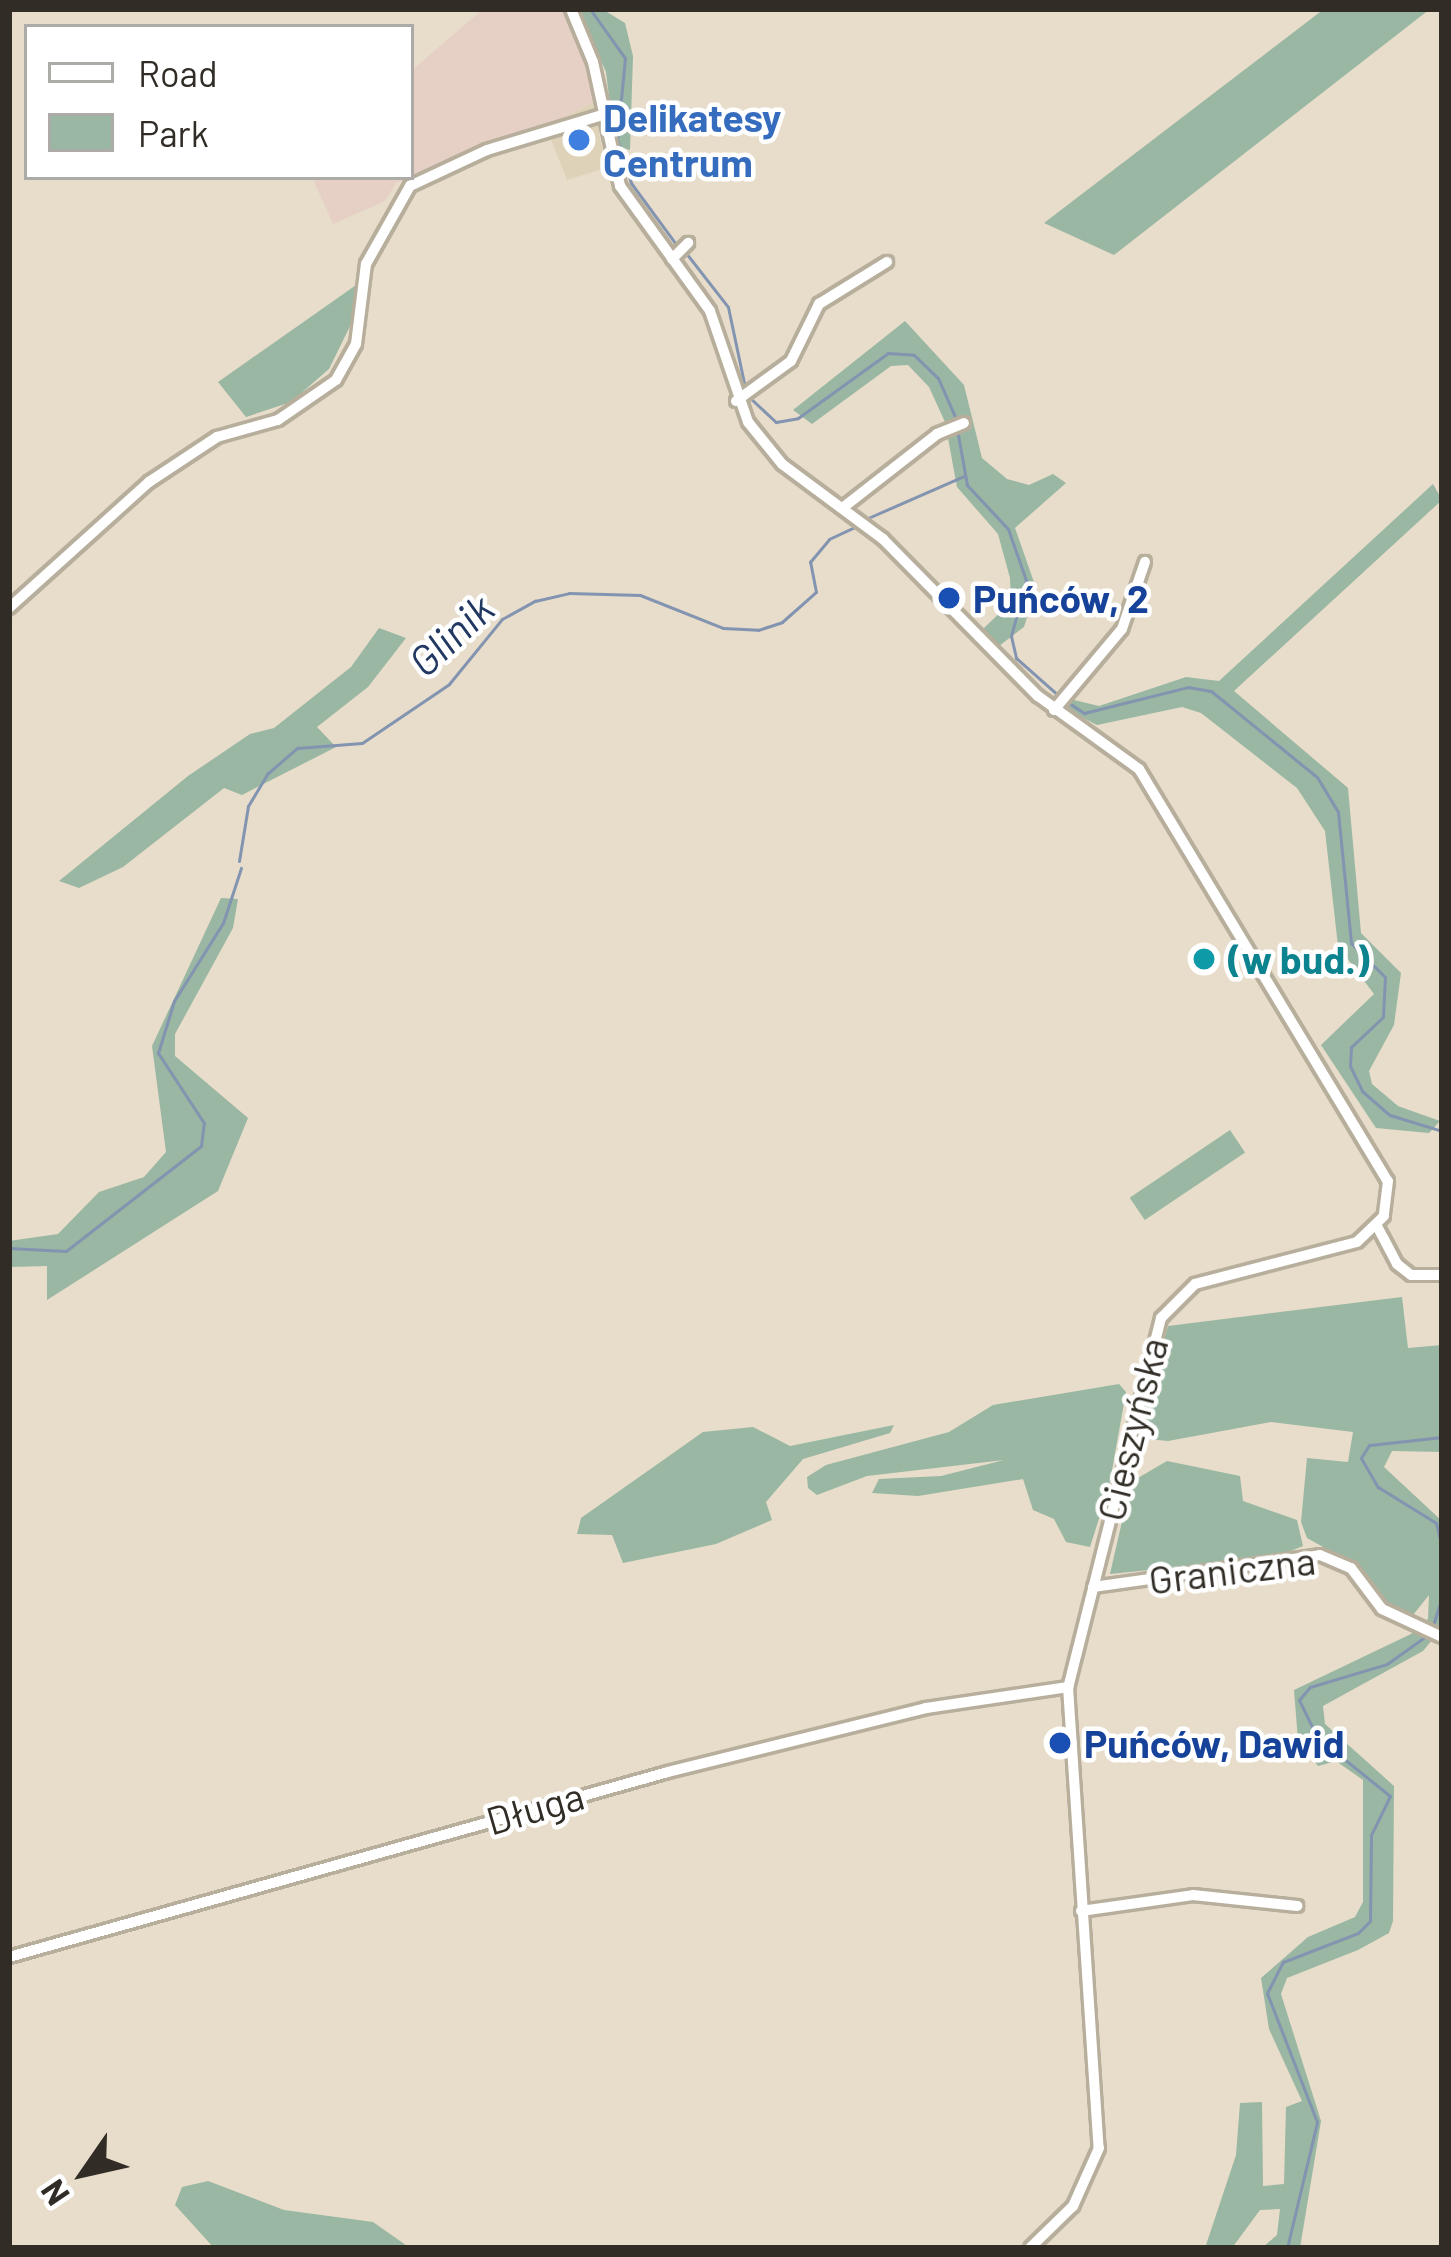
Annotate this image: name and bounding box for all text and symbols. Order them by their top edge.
legend [24,24,414,180]
text: Road [138,51,218,94]
place label: Delikatesy Centrum [603,95,781,186]
text: Park [138,111,209,154]
marker: Delikatesy Centrum [566,127,592,153]
place label: Puńców, 2 [973,575,1149,621]
water label: Glinik [397,582,503,686]
marker: Puńców, 2 [936,585,962,611]
place label: (w bud.) [1228,936,1369,982]
marker: (w bud.) [1191,946,1217,972]
street label: Cieszyńska [1087,1333,1177,1525]
street label: Graniczna [1146,1537,1318,1603]
place label: Puńców, Dawid [1084,1720,1345,1766]
marker: Puńców, Dawid [1047,1730,1073,1756]
street label: Długa [481,1772,589,1844]
north arrow [24,2113,144,2233]
text: N [31,2173,77,2213]

